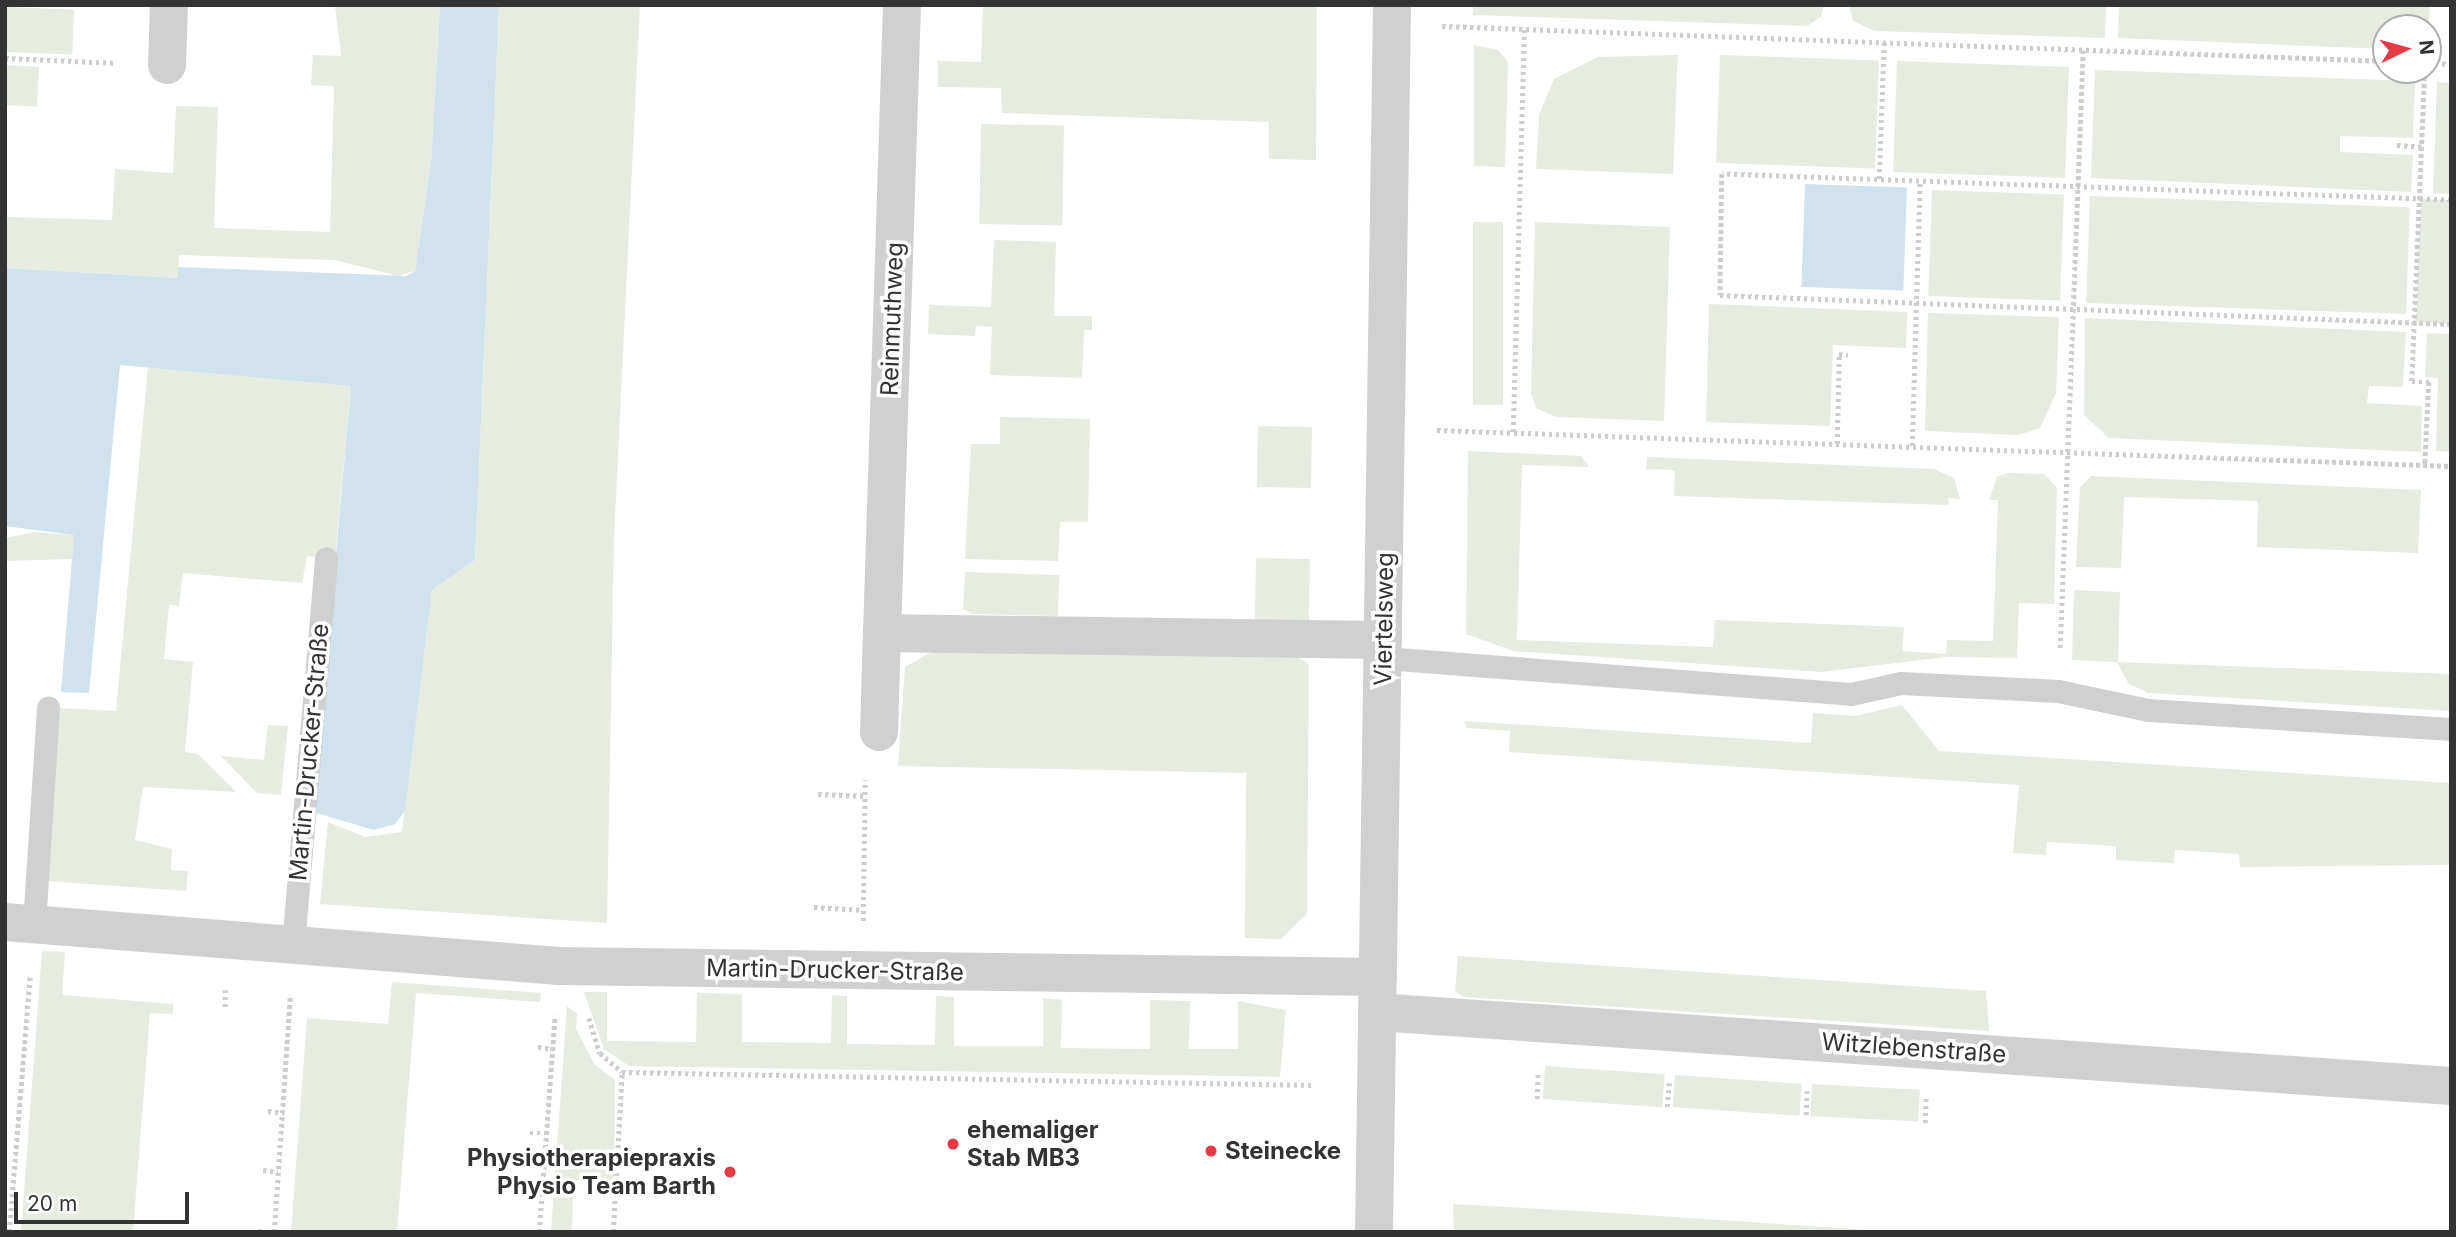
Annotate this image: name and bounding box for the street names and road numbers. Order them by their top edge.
street label: Reinmuthweg [875,241,909,397]
street label: Viertelsweg [1368,552,1400,686]
street label: Martin-Drucker-Straße [283,622,335,882]
street label: Martin-Drucker-Straße [706,953,964,987]
street label: Witzlebenstraße [1821,1027,2007,1069]

